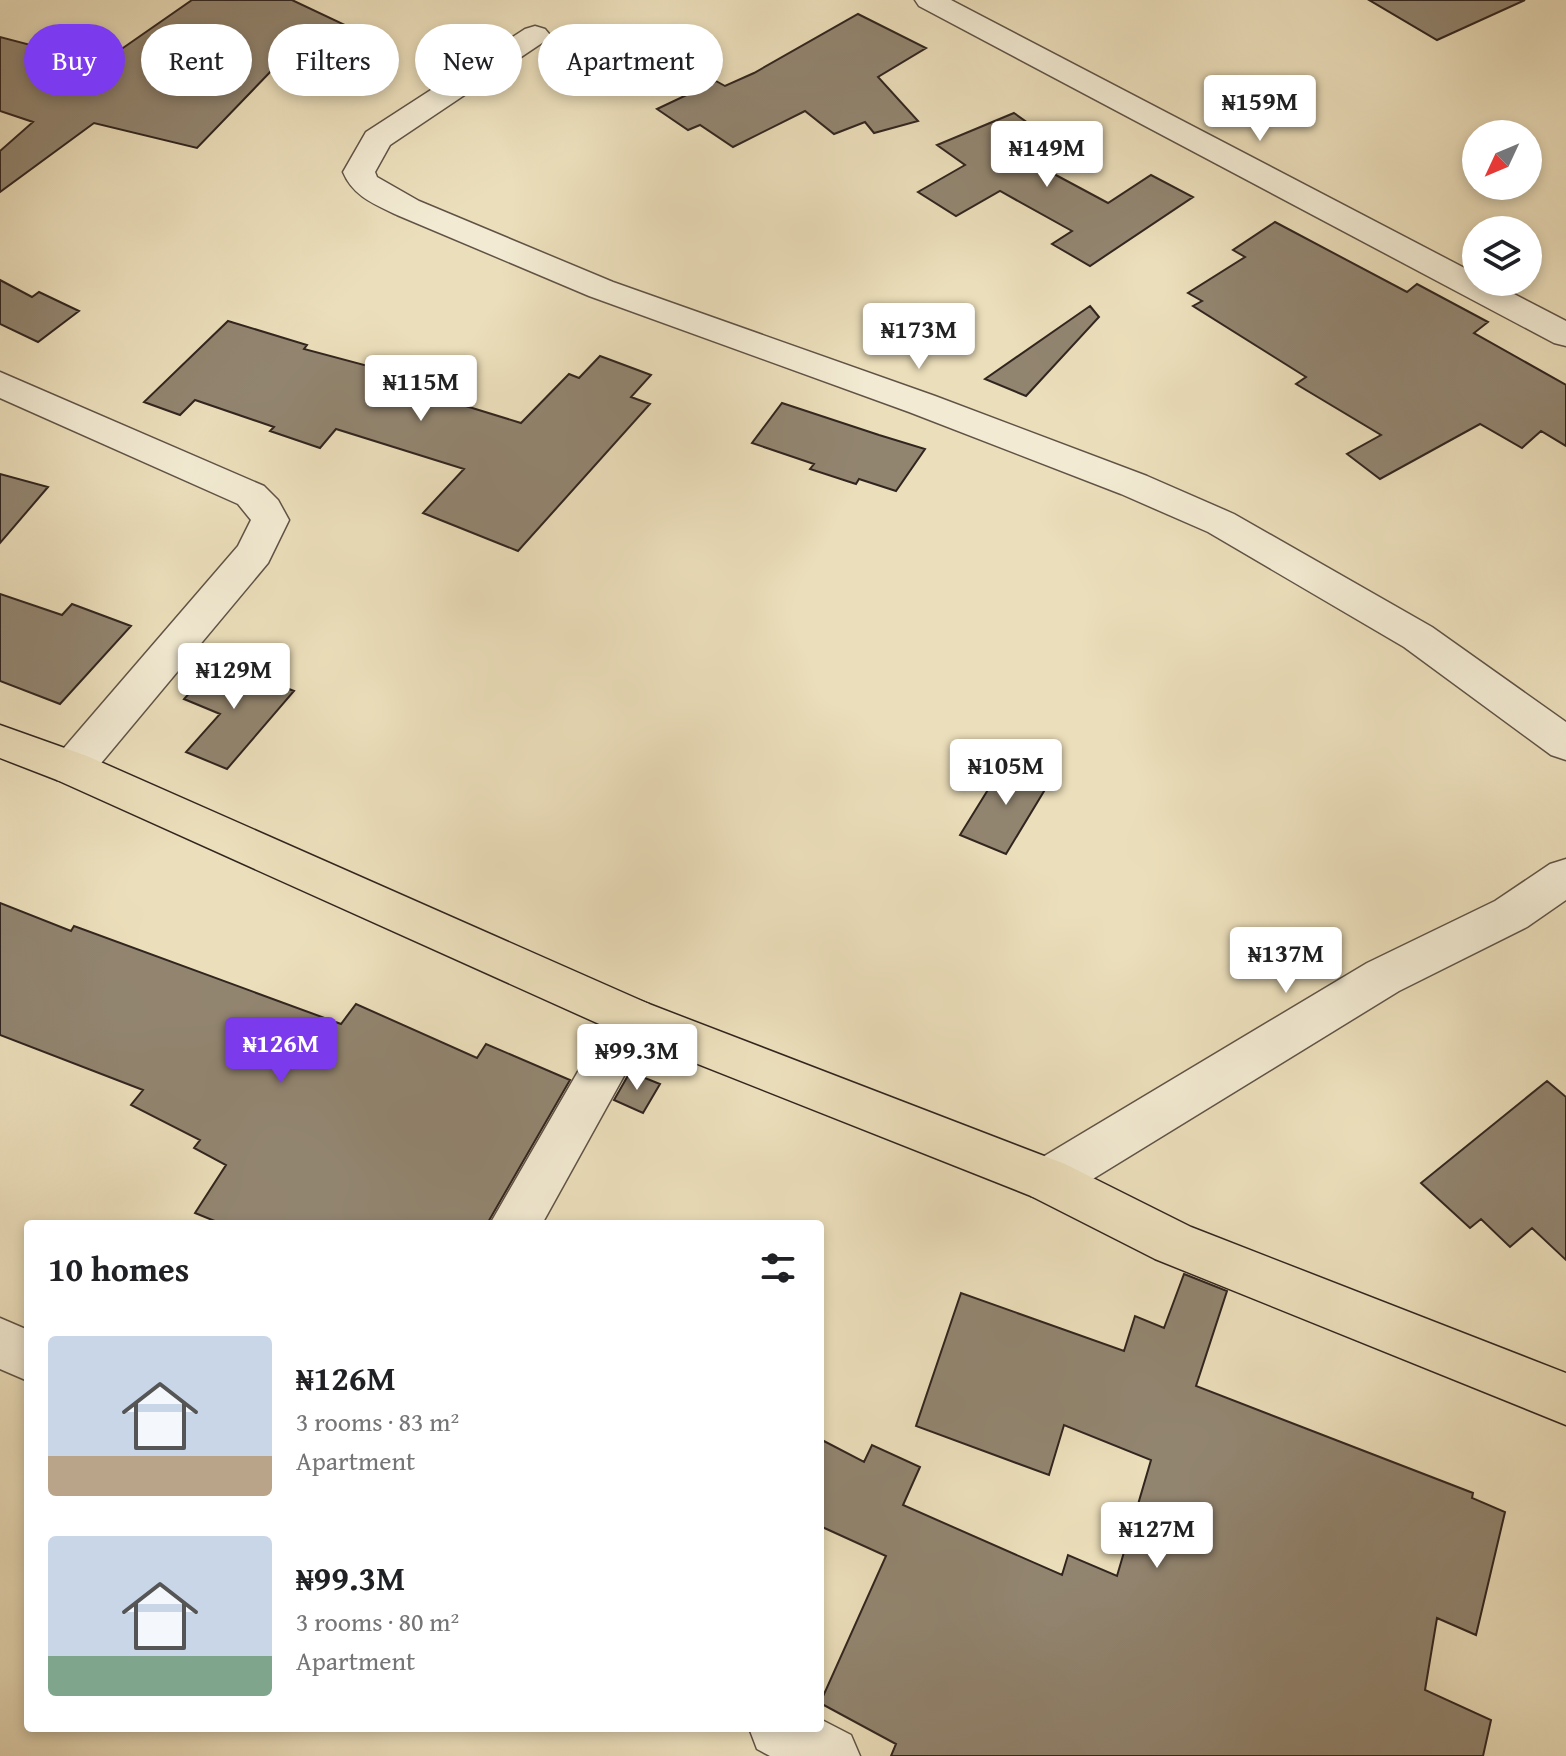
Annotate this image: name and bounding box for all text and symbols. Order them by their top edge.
chip: Buy [24,24,125,96]
chip: Rent [141,24,252,96]
chip: Filters [268,24,399,96]
chip: New [415,24,522,96]
chip: Apartment [538,24,723,96]
pin: ₦159M [1204,75,1316,143]
text: ₦159M [1222,81,1298,120]
north arrow [1462,120,1542,200]
map controls [1462,120,1542,296]
pin: ₦149M [991,121,1103,189]
text: ₦149M [1009,127,1085,166]
button: layers [1462,216,1542,296]
pin: ₦173M [863,303,975,371]
text: ₦173M [881,309,957,348]
pin: ₦115M [365,355,477,423]
text: ₦115M [383,361,459,400]
pin: ₦129M [178,643,290,711]
text: ₦129M [196,649,272,688]
pin: ₦105M [950,739,1062,807]
text: ₦105M [968,745,1044,784]
pin: ₦137M [1230,927,1342,995]
text: ₦137M [1248,933,1324,972]
pin: ₦126M [225,1017,337,1085]
text: ₦126M [243,1023,319,1062]
pin: ₦99.3M [572,1024,702,1092]
text: ₦99.3M [595,1030,679,1069]
text: 10 homes [48,1244,189,1293]
icon: filters [756,1246,800,1290]
text: ₦126M [296,1353,396,1402]
icon: home [112,1368,208,1464]
text: 3 rooms · 83 m² [296,1402,459,1441]
text: Apartment [296,1441,415,1480]
pin: ₦127M [1101,1502,1213,1570]
text: ₦127M [1119,1508,1195,1547]
text: ₦99.3M [296,1553,405,1602]
icon: home [112,1568,208,1664]
text: 3 rooms · 80 m² [296,1602,459,1641]
text: Apartment [296,1641,415,1680]

